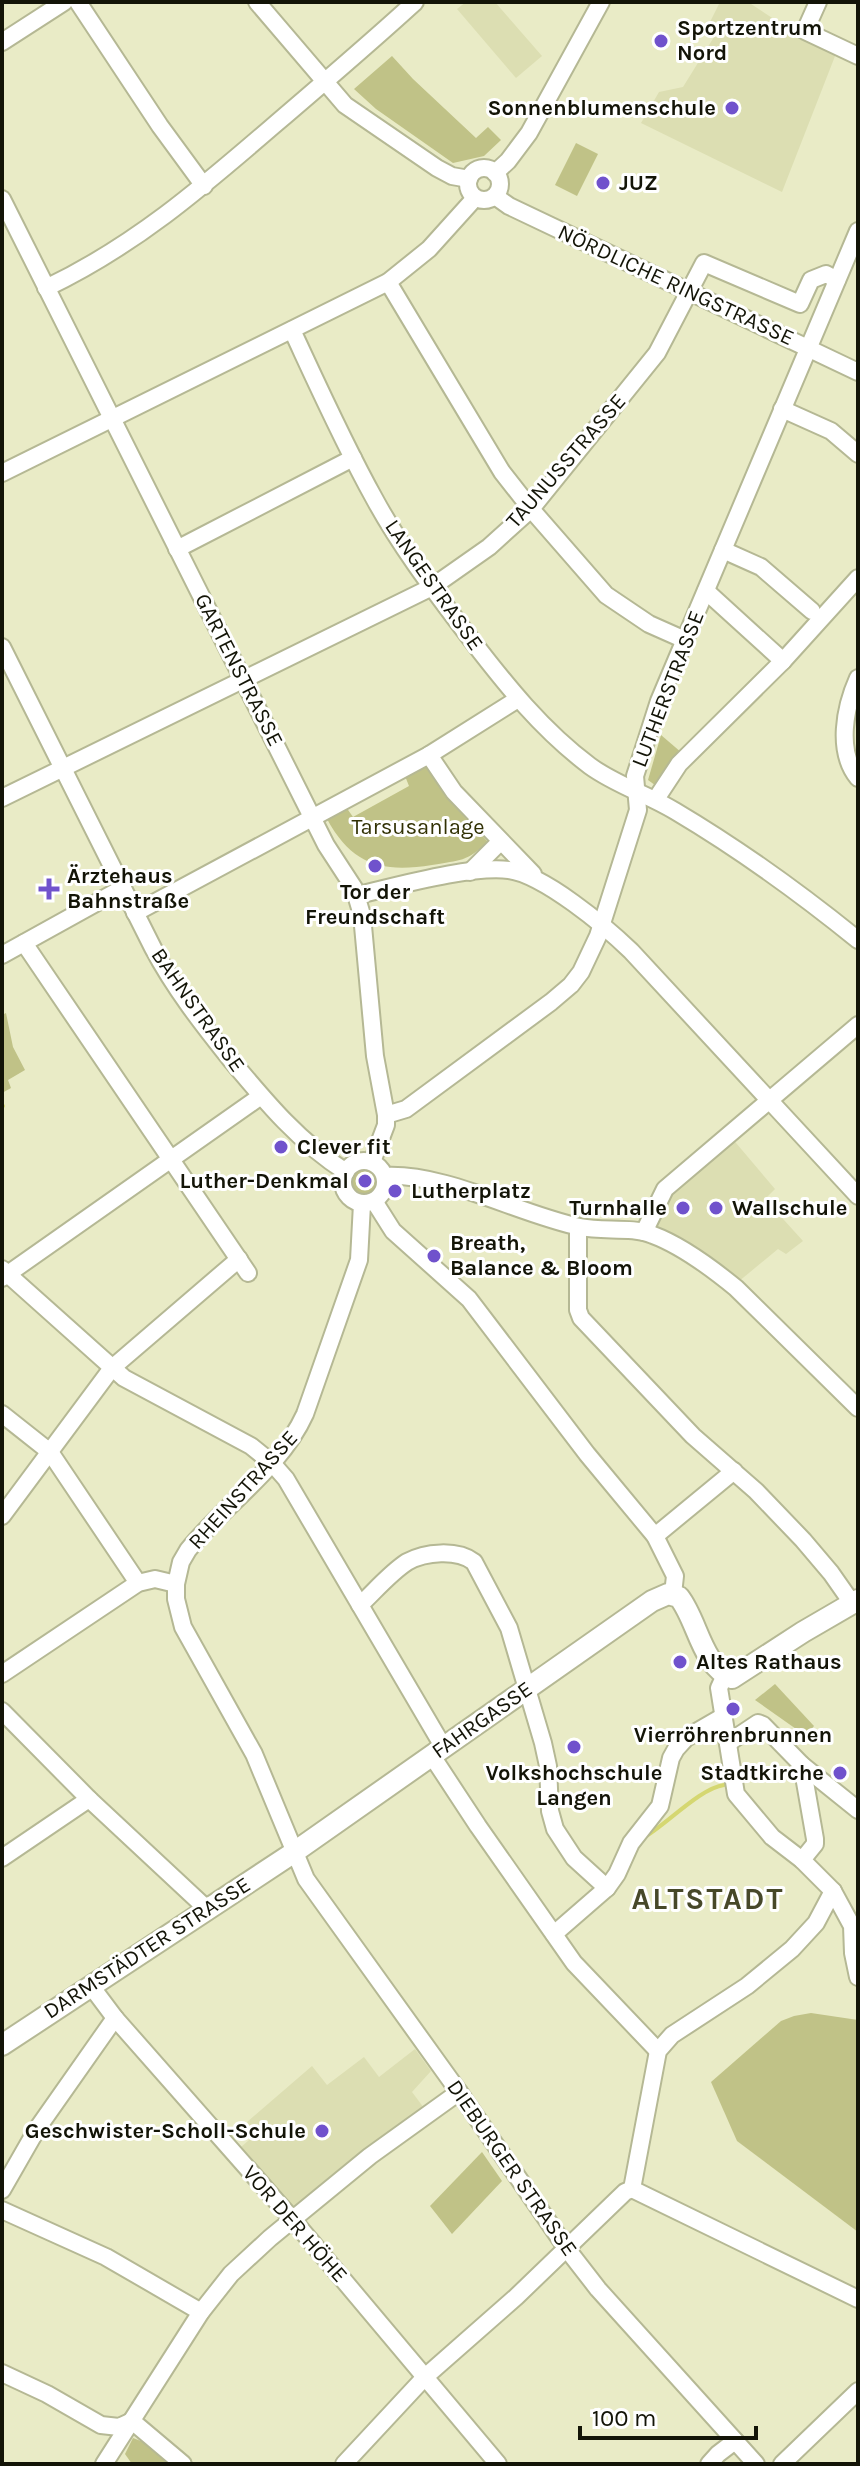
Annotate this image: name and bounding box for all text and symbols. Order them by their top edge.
place label: Sportzentrum Nord [677,15,822,66]
marker: Sportzentrum Nord [652,32,670,50]
place label: Sonnenblumenschule [487,95,716,121]
marker: Sonnenblumenschule [723,99,741,117]
place label: JUZ [619,170,658,196]
marker: JUZ [594,174,612,192]
street label: NÖRDLICHE RINGSTRASSE [554,219,798,351]
street label: TAUNUSSTRASSE [501,389,631,533]
street label: LANGESTRASSE [379,515,489,655]
street label: GARTENSTRASSE [189,589,289,751]
street label: LUTHERSTRASSE [626,607,710,771]
park label: Tarsusanlage [352,814,484,840]
marker: Tor der Freundschaft [366,857,384,875]
place label: Ärztehaus Bahnstraße [67,863,189,914]
marker: Ärztehaus Bahnstraße [38,878,60,900]
place label: Tor der Freundschaft [305,879,445,930]
street label: BAHNSTRASSE [146,943,250,1077]
place label: Clever fit [297,1134,391,1160]
marker: Clever fit [272,1138,290,1156]
place label: Luther-Denkmal [180,1168,349,1194]
marker: Luther-Denkmal [356,1172,374,1190]
place label: Lutherplatz [411,1178,531,1204]
marker: Lutherplatz [386,1182,404,1200]
place label: Turnhalle [569,1195,667,1221]
place label: Wallschule [732,1195,847,1221]
marker: Turnhalle [674,1199,692,1217]
marker: Wallschule [707,1199,725,1217]
place label: Breath, Balance & Bloom [450,1230,633,1281]
marker: Breath, Balance & Bloom [425,1247,443,1265]
street label: RHEINSTRASSE [183,1425,303,1555]
place label: Altes Rathaus [696,1649,842,1675]
marker: Altes Rathaus [671,1653,689,1671]
street label: FAHRGASSE [427,1676,537,1764]
marker: Vierröhrenbrunnen [724,1700,742,1718]
place label: Vierröhrenbrunnen [634,1722,832,1748]
marker: Volkshochschule Langen [565,1738,583,1756]
place label: Volkshochschule Langen [486,1760,662,1811]
place label: Stadtkirche [700,1760,824,1786]
marker: Stadtkirche [831,1764,849,1782]
street label: DARMSTÄDTER STRASSE [39,1871,255,2025]
district label: ALTSTADT [632,1881,784,1917]
street label: DIEBURGER STRASSE [441,2075,583,2261]
place label: Geschwister-Scholl-Schule [25,2118,306,2144]
marker: Geschwister-Scholl-Schule [313,2122,331,2140]
street label: VOR DER HÖHE [237,2160,353,2288]
scale bar [580,2390,756,2440]
text: 100 m [592,2404,657,2432]

